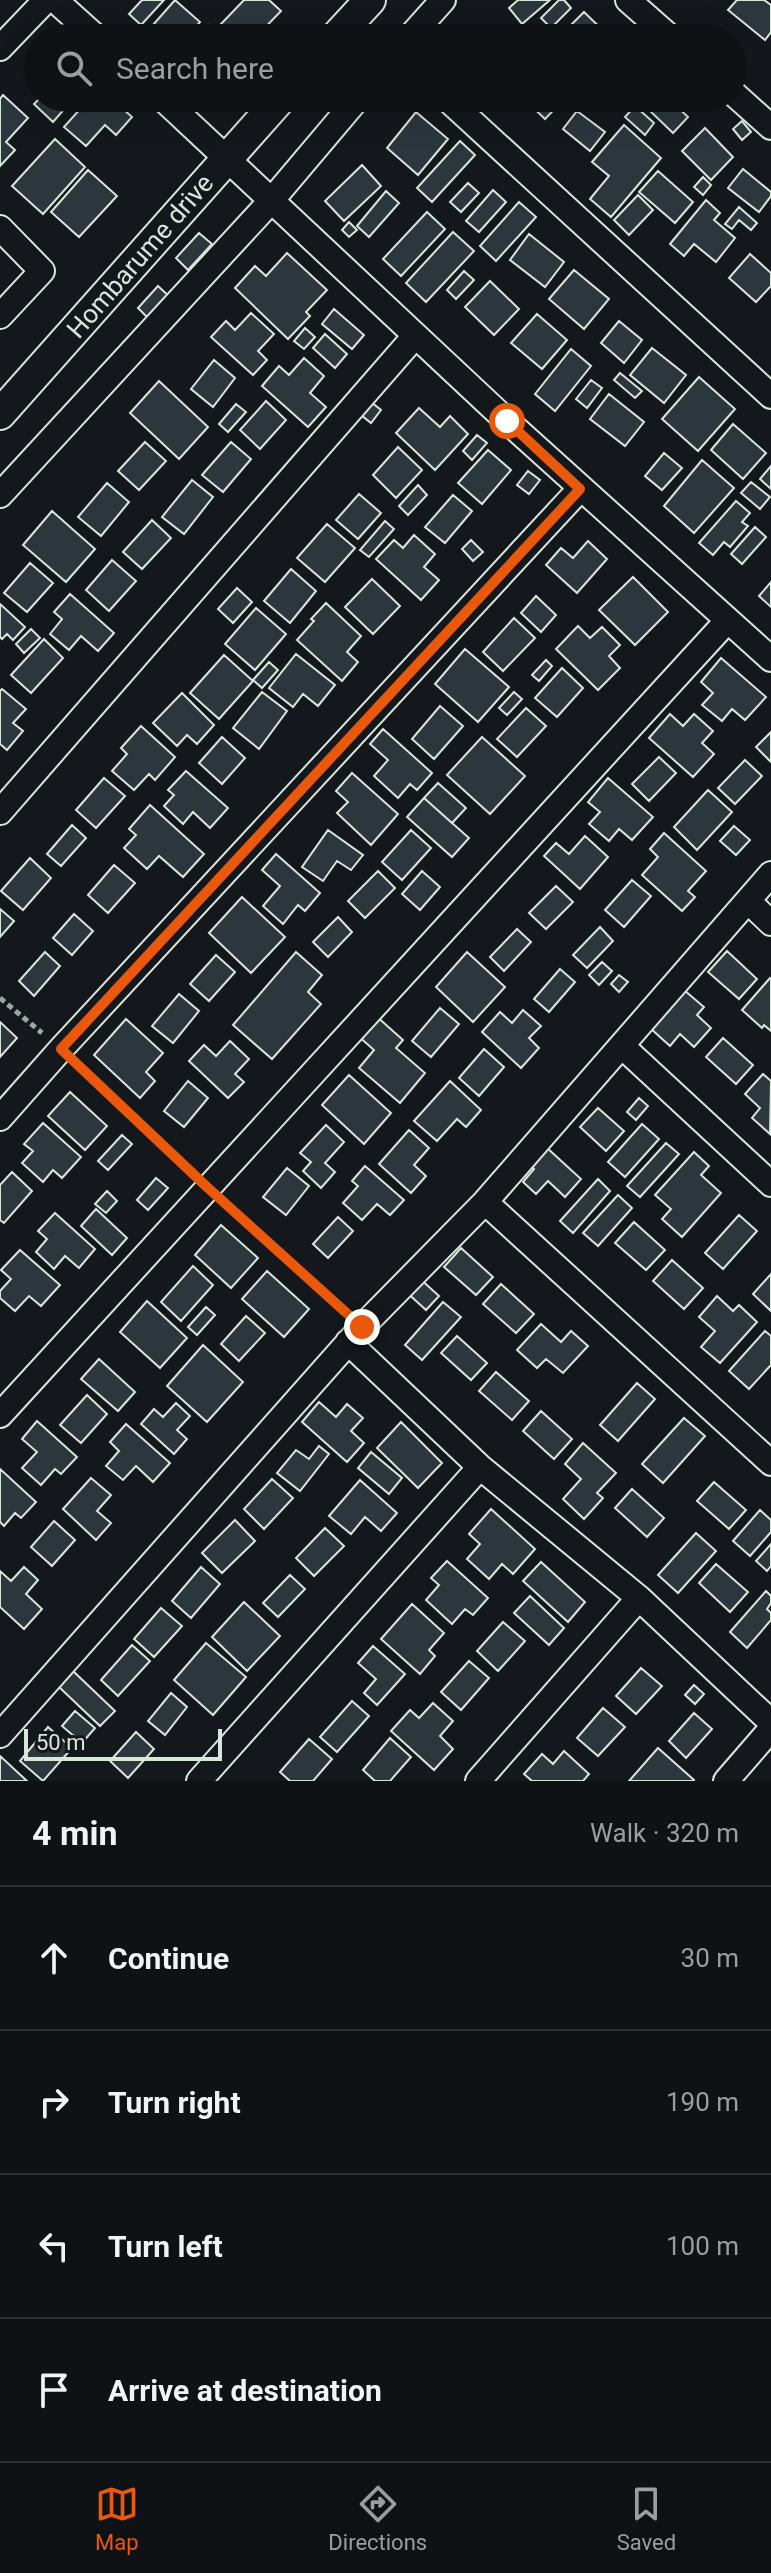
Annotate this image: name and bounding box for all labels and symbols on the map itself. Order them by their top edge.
street label: Hombarume drive [61,168,219,344]
route start [489,403,525,439]
route end [344,1309,380,1345]
scale bar [24,1725,222,1761]

